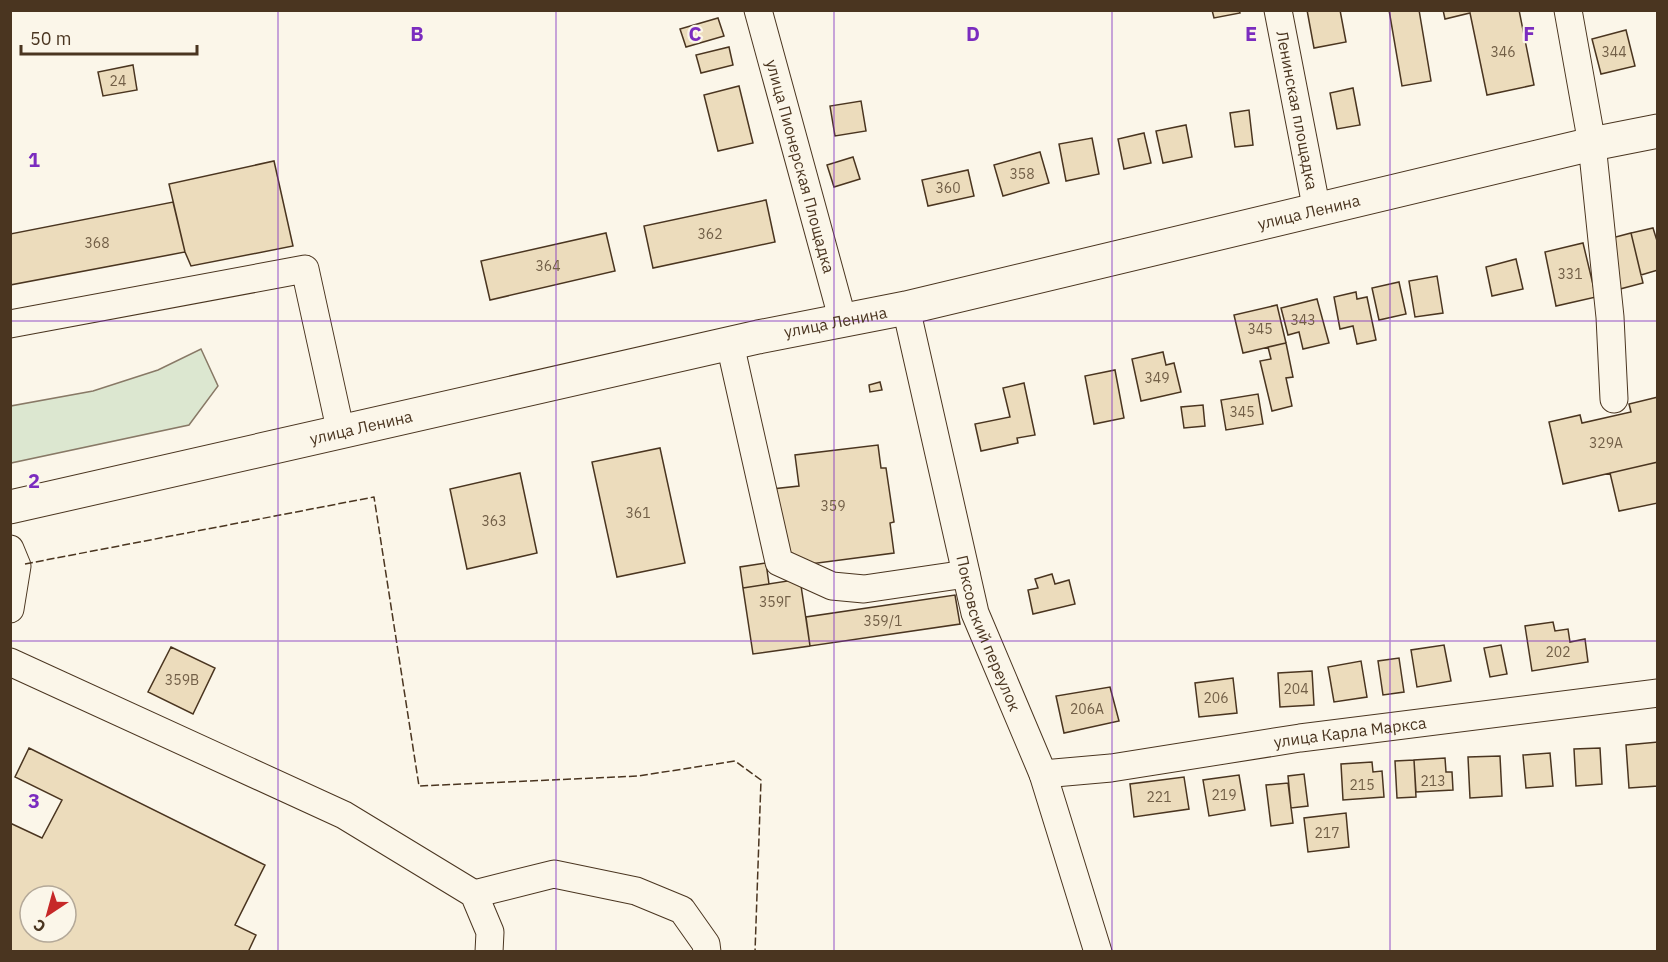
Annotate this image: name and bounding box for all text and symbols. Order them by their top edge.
scale bar [21,18,196,56]
text: B [410,20,424,47]
text: C [688,20,702,47]
text: D [966,20,980,47]
text: E [1245,20,1257,47]
text: F [1523,20,1535,47]
text: 50 m [30,27,72,50]
street label: Ленинская площадка [1272,29,1323,192]
house number: 346 [1490,43,1516,61]
house number: 344 [1601,43,1627,61]
street label: улица Пионерская Площадка [762,57,840,276]
house number: 24 [110,72,126,90]
text: 1 [28,146,40,173]
house number: 358 [1009,165,1035,183]
house number: 360 [935,179,961,197]
street label: улица Ленина [1256,190,1362,234]
house number: 362 [697,225,723,243]
house number: 368 [84,234,110,252]
house number: 364 [535,257,561,275]
house number: 331 [1557,265,1583,283]
street label: улица Ленина [782,302,889,342]
house number: 343 [1290,311,1316,329]
house number: 345 [1247,320,1273,338]
house number: 349 [1144,369,1170,387]
house number: 345 [1229,403,1255,421]
street label: улица Ленина [308,406,415,449]
house number: 329А [1589,434,1623,452]
text: 2 [28,467,40,494]
house number: 359 [820,497,846,515]
house number: 361 [625,504,651,522]
house number: 363 [481,512,507,530]
street label: Поксовский переулок [952,553,1025,714]
house number: 359Г [759,593,791,611]
house number: 359/1 [864,612,902,630]
house number: 202 [1545,643,1571,661]
house number: 359В [165,671,199,689]
house number: 204 [1283,680,1309,698]
house number: 206 [1203,689,1229,707]
house number: 206А [1070,700,1104,718]
street label: улица Карла Маркса [1272,712,1428,752]
house number: 213 [1420,772,1446,790]
house number: 215 [1349,776,1375,794]
house number: 219 [1211,786,1237,804]
text: 3 [28,787,40,814]
house number: 221 [1146,788,1172,806]
house number: 217 [1314,824,1340,842]
north arrow [18,884,78,944]
text: С [29,915,49,937]

